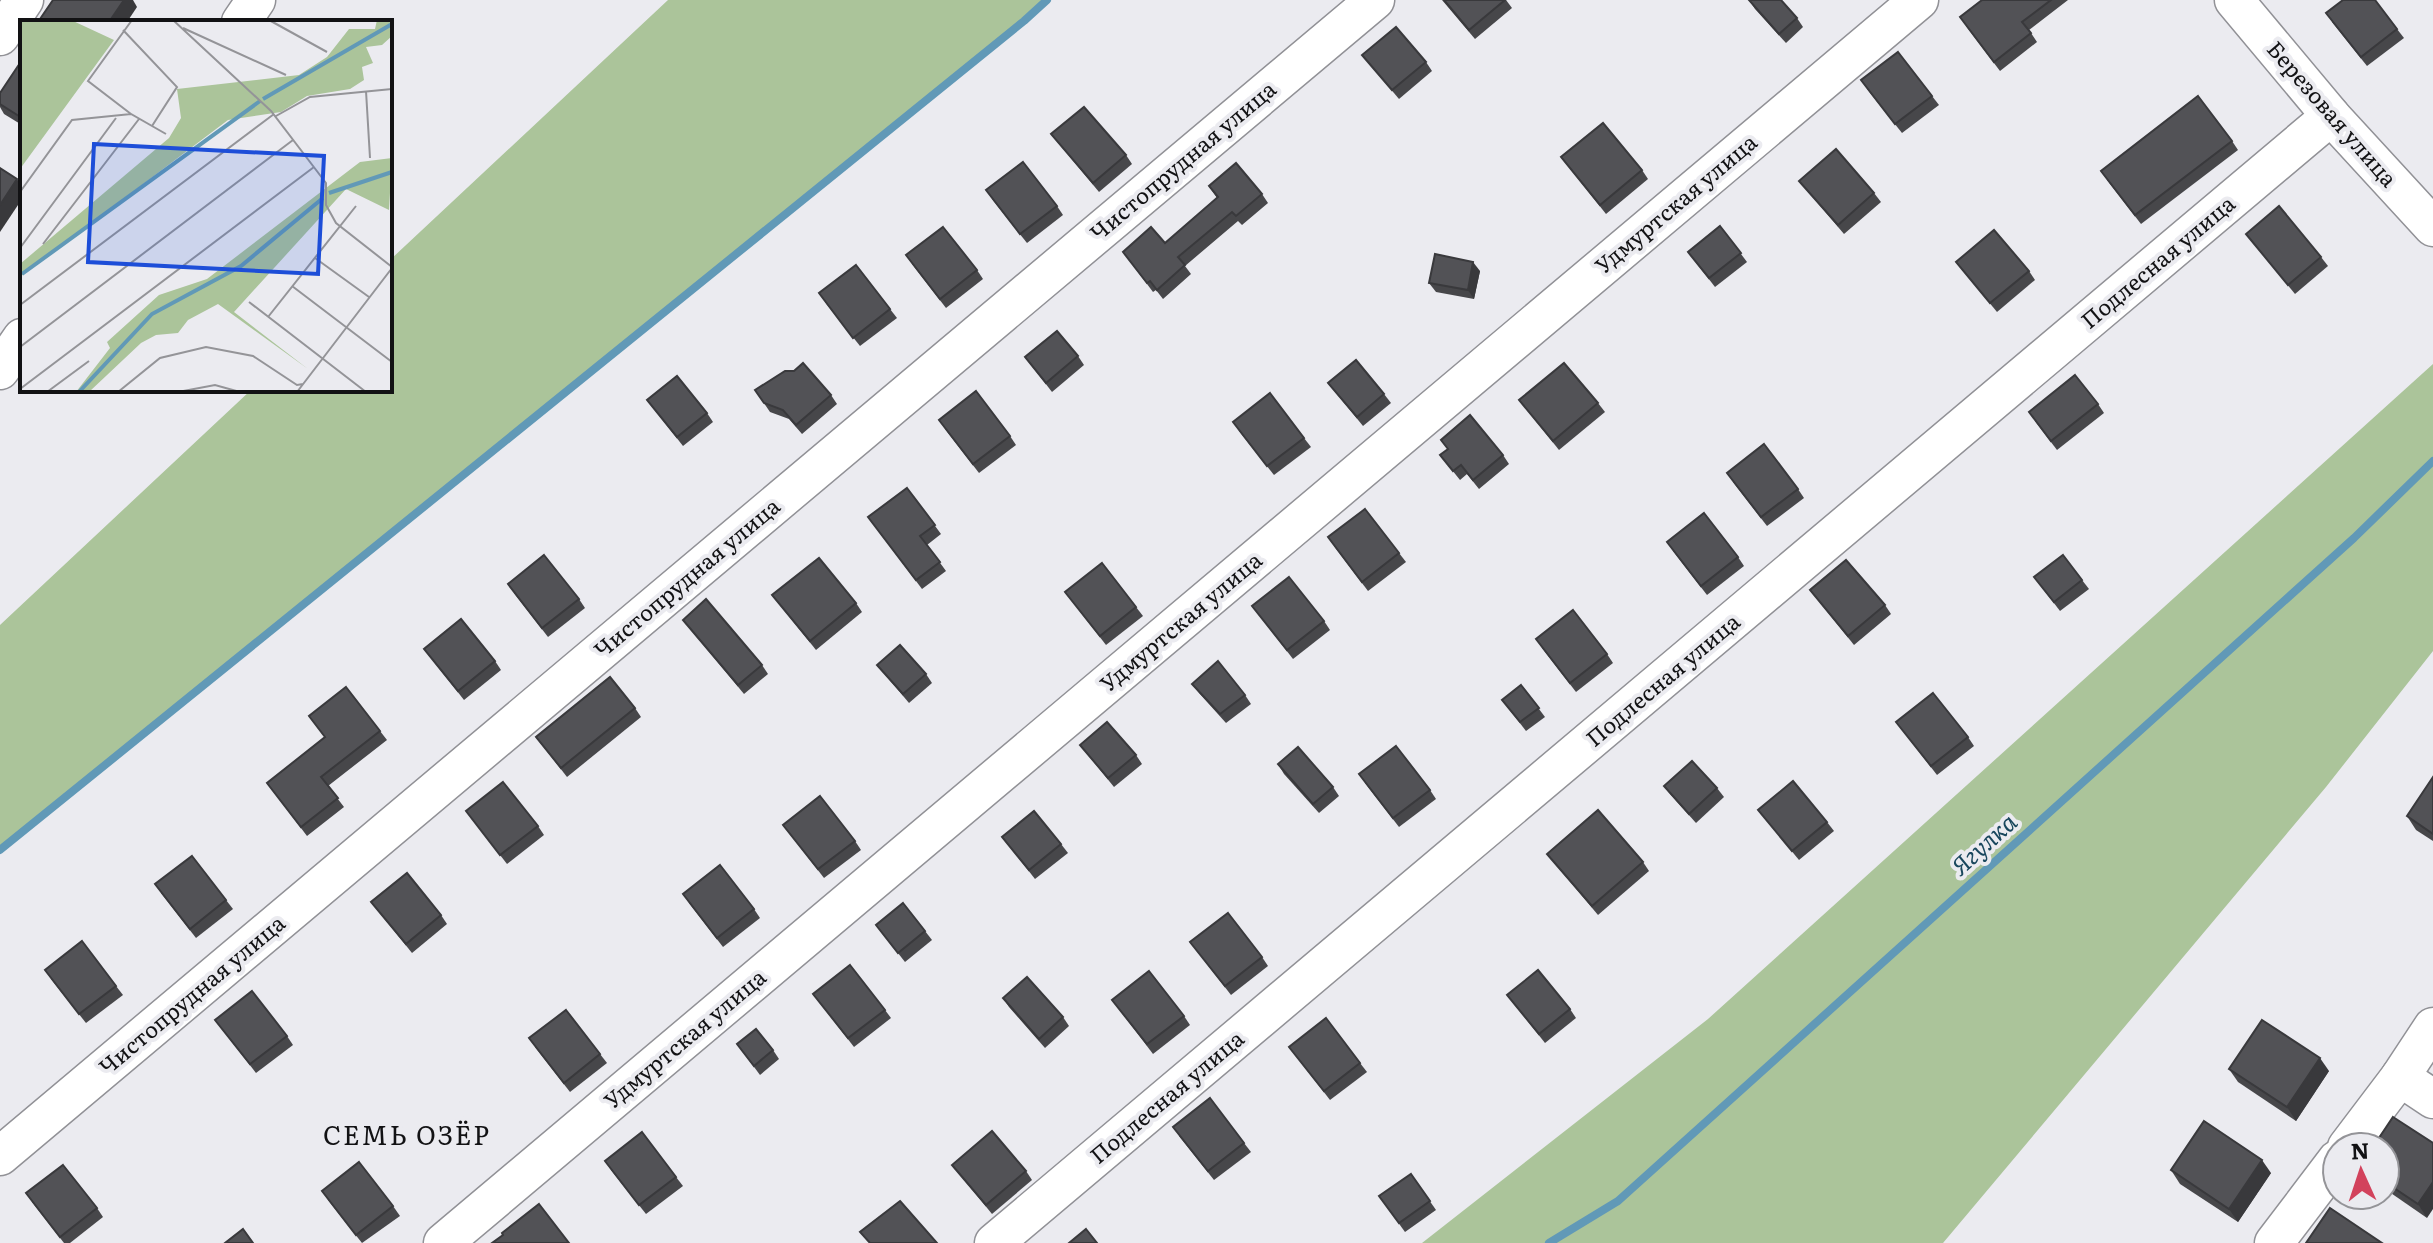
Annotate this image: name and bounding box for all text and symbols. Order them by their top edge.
inset map [20,20,392,392]
street label: Березовая улица [2260,33,2406,193]
street label: Чистопрудная улица [1082,72,1282,248]
street label: Удмуртская улица [1587,125,1763,281]
street label: Подлесная улица [2073,186,2241,335]
street label: Чистопрудная улица [586,489,786,665]
street label: Удмуртская улица [1092,543,1268,699]
street label: Подлесная улица [1578,604,1746,753]
water label: Ягулка [1941,804,2023,882]
street label: Чистопрудная улица [91,906,291,1082]
street label: Удмуртская улица [596,960,772,1116]
street label: Подлесная улица [1082,1021,1250,1170]
district label: СЕМЬ ОЗЁР [323,1114,491,1153]
north arrow [2321,1131,2401,1211]
text: N [2350,1133,2370,1166]

